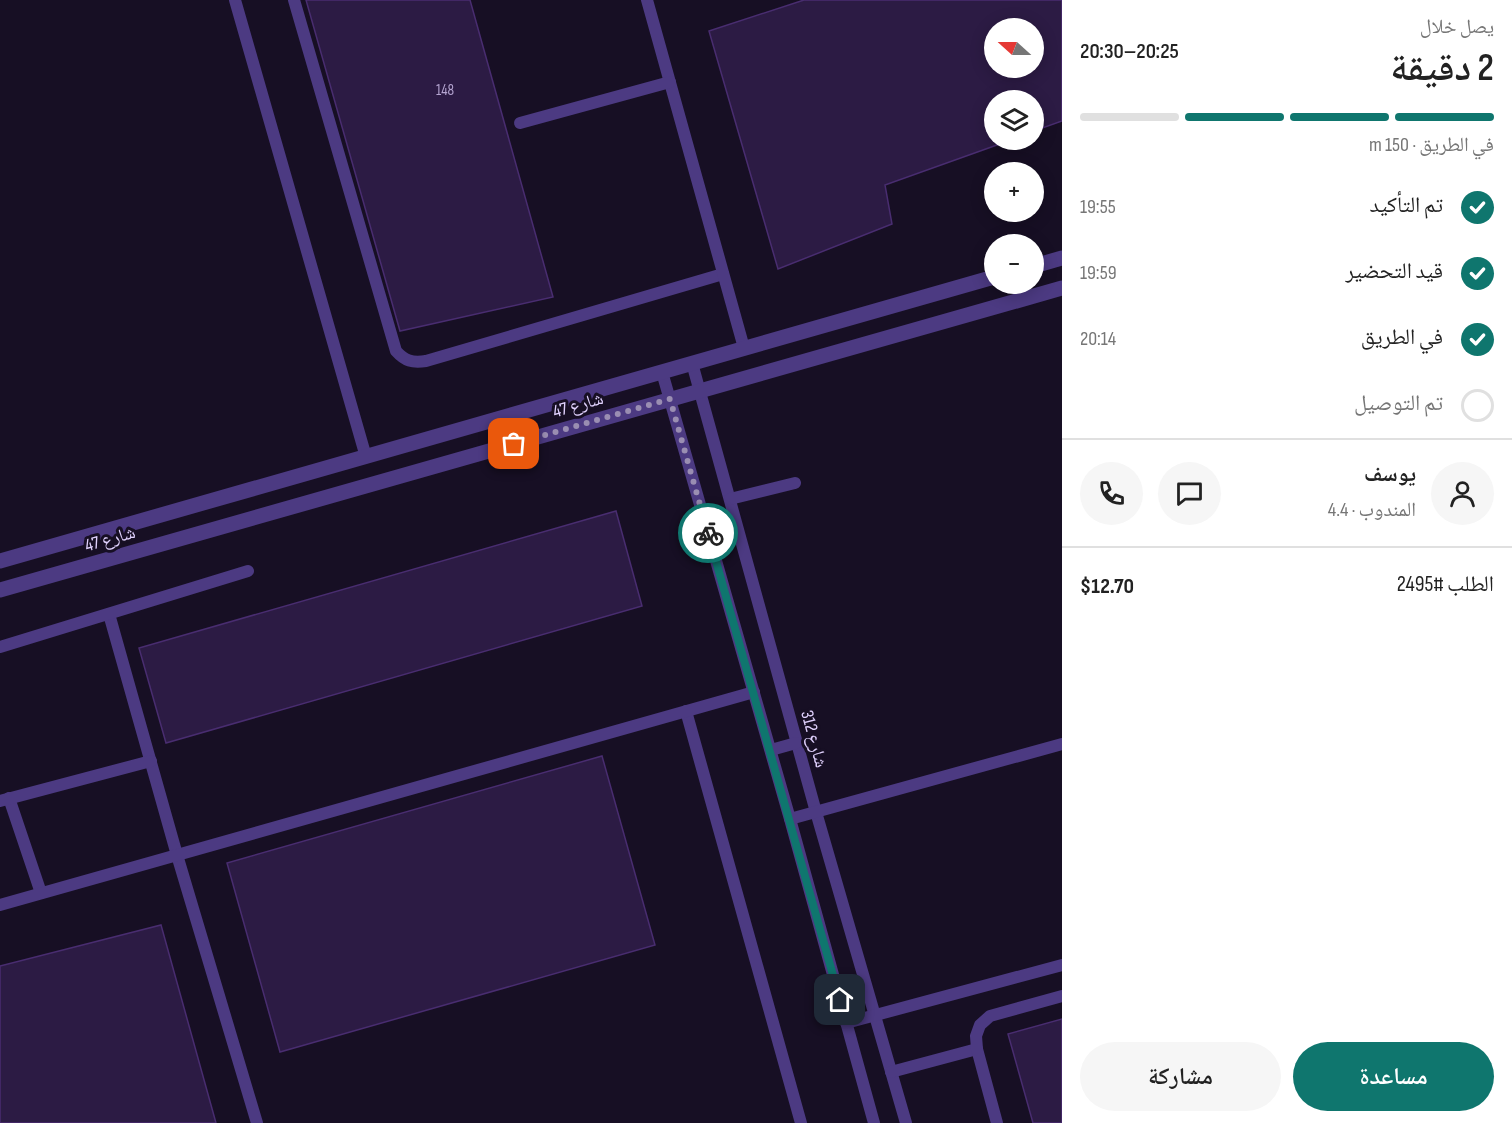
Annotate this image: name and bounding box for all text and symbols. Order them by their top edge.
text: يصل خلال [1420,15,1494,39]
north arrow [984,18,1044,78]
map controls [984,18,1044,294]
text: 20:25–20:30 [1080,38,1179,65]
text: 2 دقيقة [1390,45,1494,92]
house number: 148 [436,81,454,100]
button: layers [984,90,1044,150]
text: في الطريق · 150 m [1369,133,1494,157]
button: + [984,162,1044,222]
icon: check [1461,191,1494,224]
text: تم التأكيد [1369,192,1443,219]
text: 19:55 [1080,195,1116,219]
button: − [984,234,1044,294]
icon: check [1461,257,1494,290]
text: قيد التحضير [1346,258,1443,285]
text: 19:59 [1080,261,1117,285]
icon: check [1461,323,1494,356]
text: في الطريق [1361,324,1443,351]
text: 20:14 [1080,327,1116,351]
street label: شارع 47 [550,388,606,422]
text: تم التوصيل [1354,390,1443,417]
pin [488,418,539,469]
icon: bag [497,427,530,460]
text: يوسف [1364,461,1416,488]
button: phone [1080,462,1143,525]
button: chat [1158,462,1221,525]
button: person [1431,462,1494,525]
text: المندوب · 4.4 [1328,498,1416,522]
courier [678,503,738,563]
icon: bike [692,517,725,550]
street label: شارع 47 [82,522,138,556]
text: الطلب #2495 [1397,571,1494,598]
text: $12.70 [1080,573,1134,600]
street label: شارع 312 [796,708,832,770]
pin [814,974,865,1025]
icon: home [823,983,856,1016]
button: مشاركة [1080,1042,1281,1111]
button: مساعدة [1293,1042,1494,1111]

